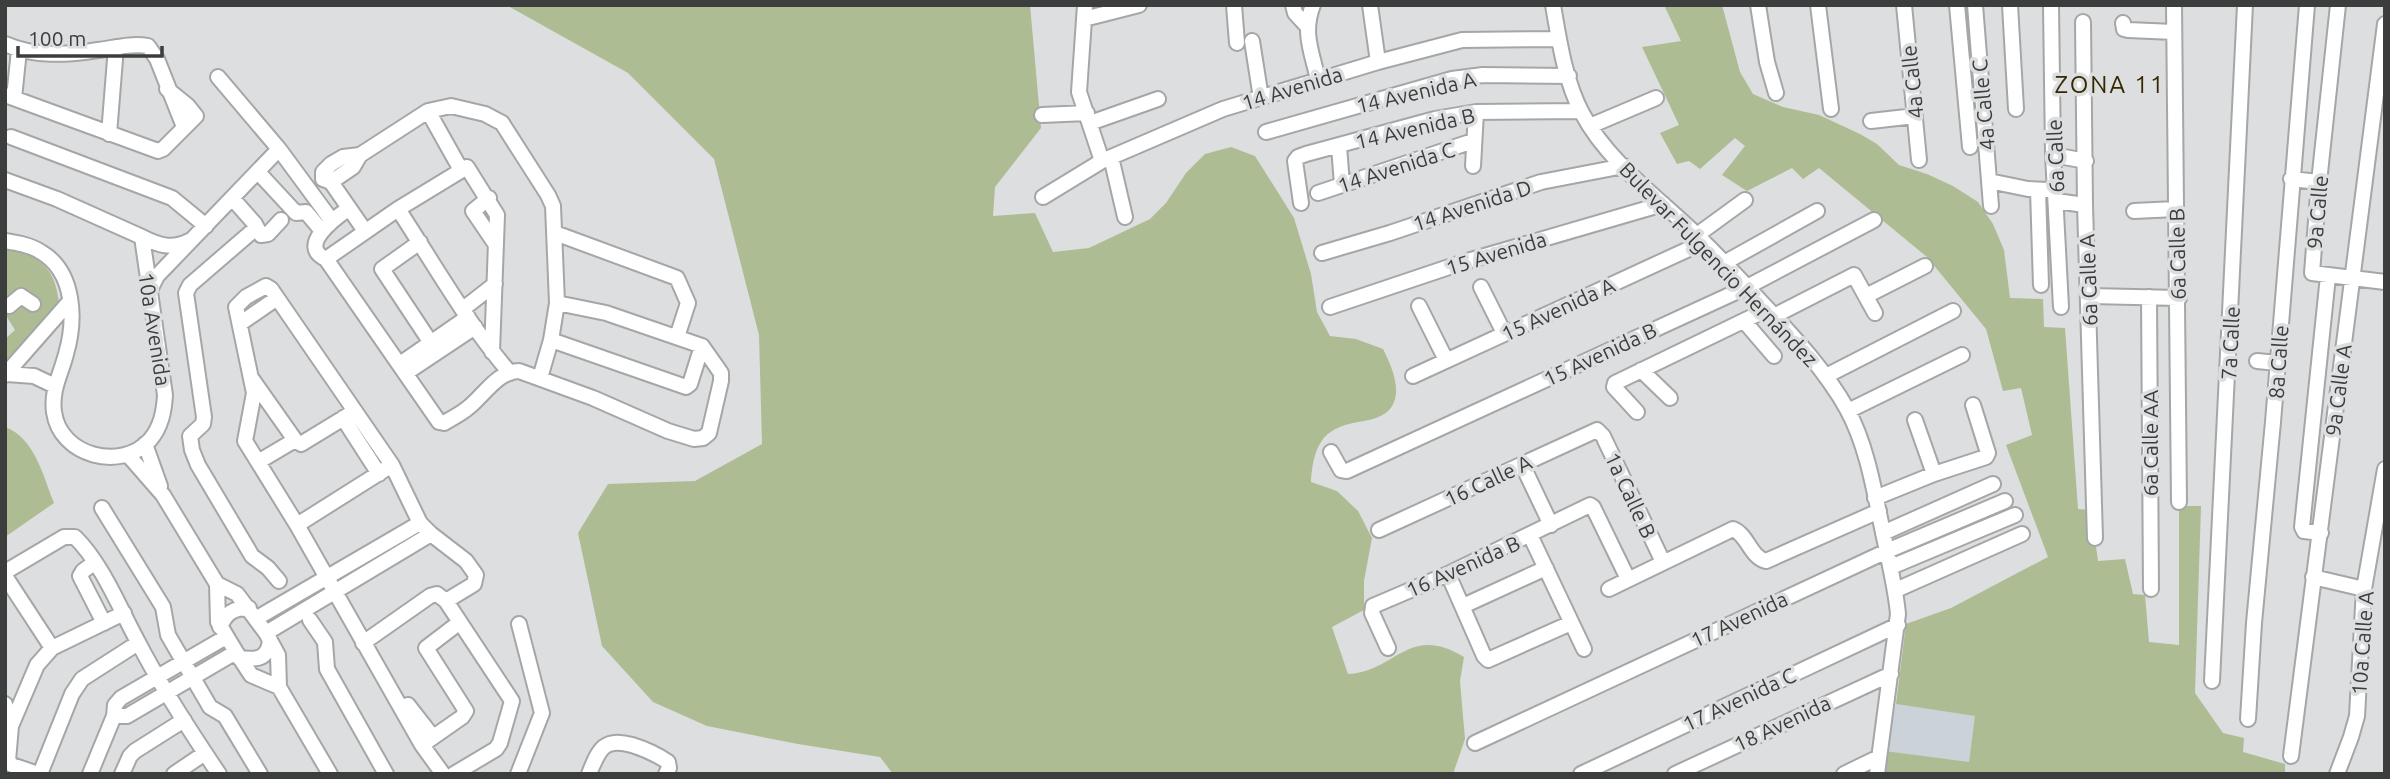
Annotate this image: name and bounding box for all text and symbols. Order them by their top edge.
scale bar [18,14,161,58]
text: 100 m [28,26,86,50]
street label: 4a Calle [1896,44,1928,120]
street label: 4a Calle C [1967,58,1999,152]
street label: 14 Avenida [1239,61,1345,115]
street label: 14 Avenida A [1354,66,1479,117]
district label: ZONA 11 [2054,71,2166,98]
street label: 14 Avenida B [1353,103,1477,153]
street label: 6a Calle [2042,119,2068,193]
street label: 14 Avenida C [1335,137,1458,197]
street label: Bulevar Fulgencio Hernández [1615,157,1823,371]
street label: 9a Calle [2302,174,2332,250]
street label: 14 Avenida D [1410,175,1534,235]
street label: 6a Calle B [2164,208,2190,300]
street label: 15 Avenida [1443,226,1549,280]
street label: 6a Calle A [2074,233,2102,326]
street label: 10a Avenida [134,271,176,387]
street label: 15 Avenida A [1498,272,1619,346]
street label: 7a Calle [2216,306,2244,380]
street label: 15 Avenida B [1540,317,1660,391]
street label: 8a Calle [2263,324,2293,400]
street label: 9a Calle A [2320,342,2356,437]
street label: 6a Calle AA [2138,389,2162,496]
street label: 1a Calle B [1601,448,1661,542]
street label: 16 Calle A [1441,449,1536,511]
street label: 16 Avenida B [1402,530,1524,602]
street label: 17 Avenida [1687,586,1791,652]
street label: 10a Calle A [2346,590,2378,696]
street label: 17 Avenida C [1679,662,1799,736]
street label: 18 Avenida [1730,690,1834,756]

